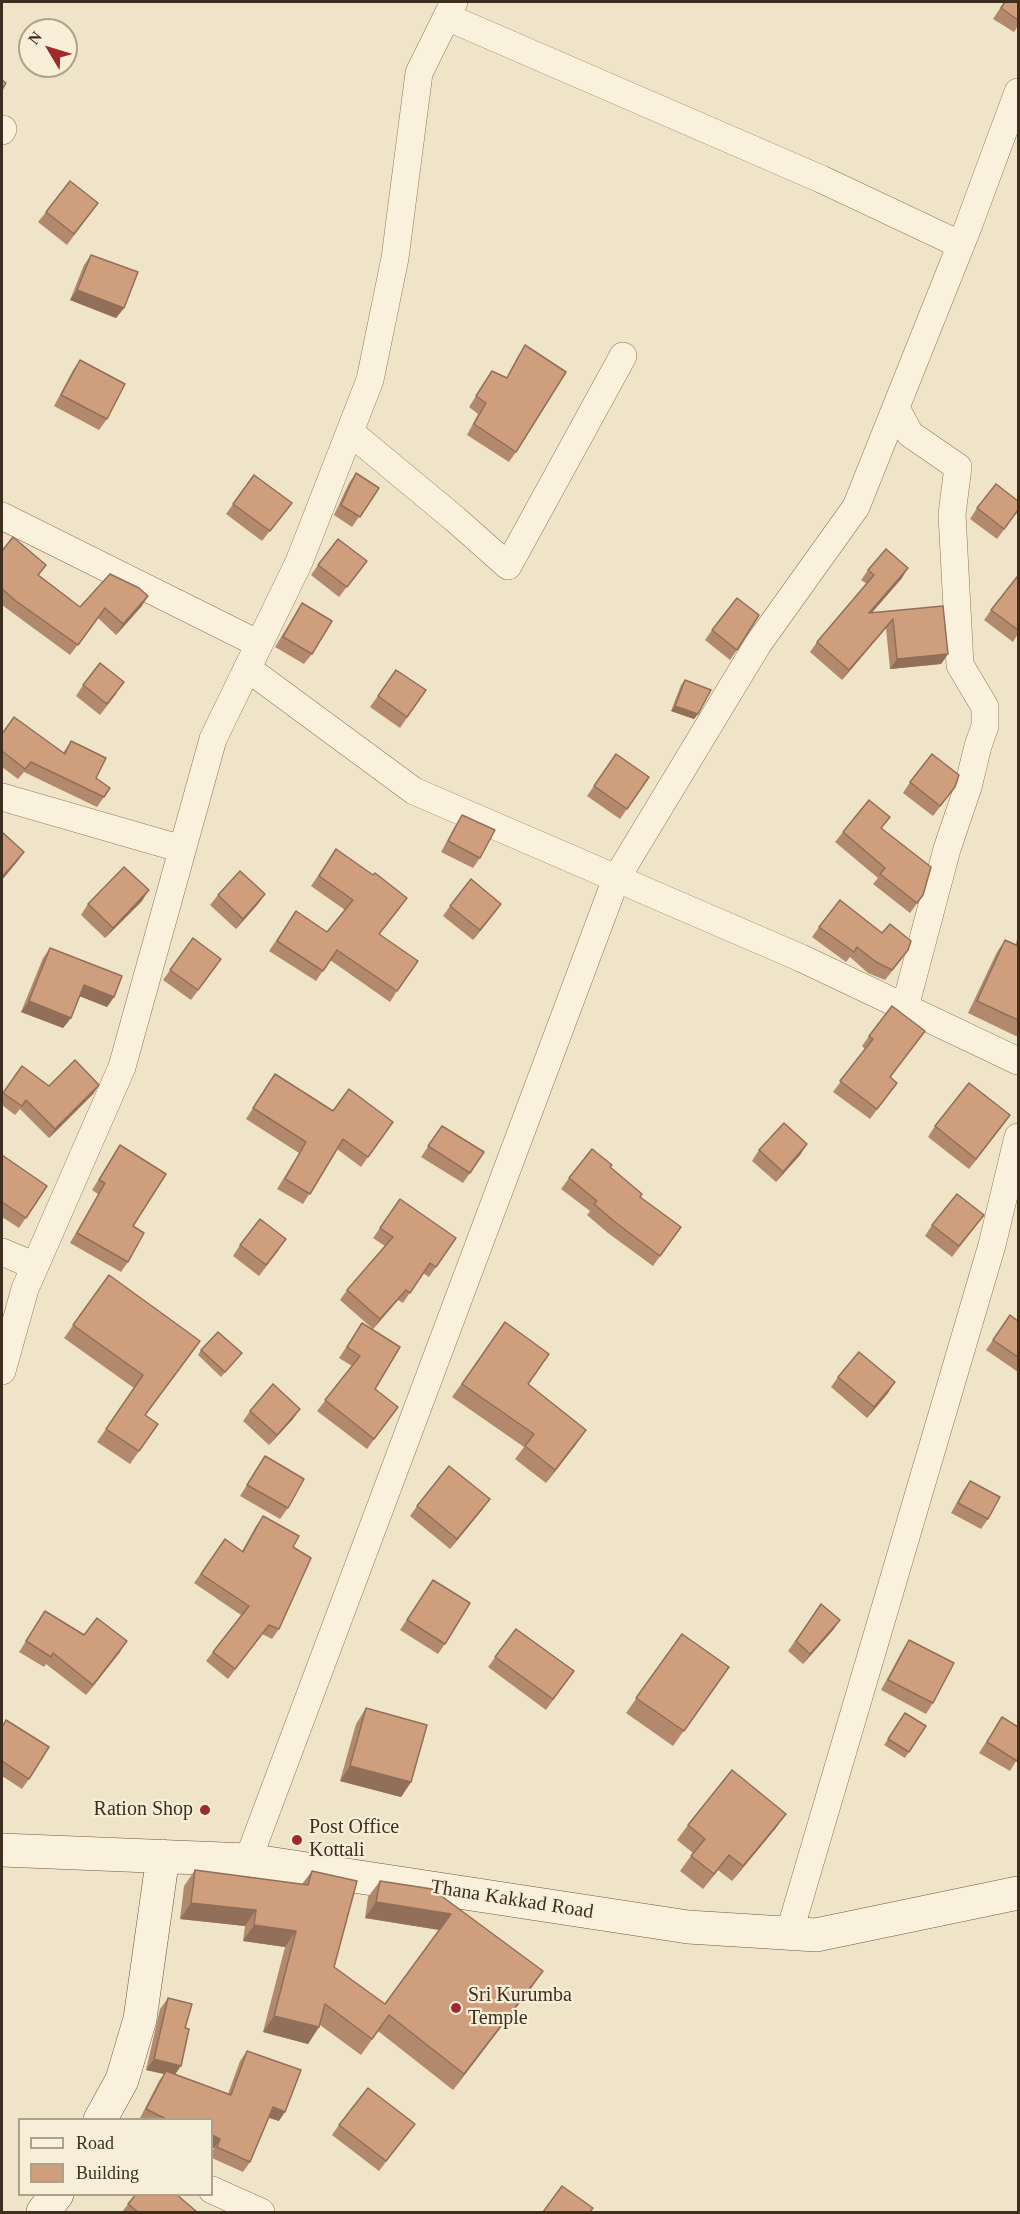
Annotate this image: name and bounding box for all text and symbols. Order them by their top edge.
north arrow [18,18,78,78]
text: N [25,28,45,48]
place label: Ration Shop [94,1798,193,1822]
marker: Ration Shop [198,1803,212,1817]
place label: Post Office Kottali [309,1816,399,1863]
marker: Post Office Kottali [290,1833,304,1847]
street label: Thana Kakkad Road [429,1875,595,1925]
place label: Sri Kurumba Temple [468,1984,572,2031]
marker: Sri Kurumba Temple [449,2001,463,2015]
legend [18,2118,213,2196]
text: Road [76,2133,114,2153]
text: Building [76,2163,139,2183]

